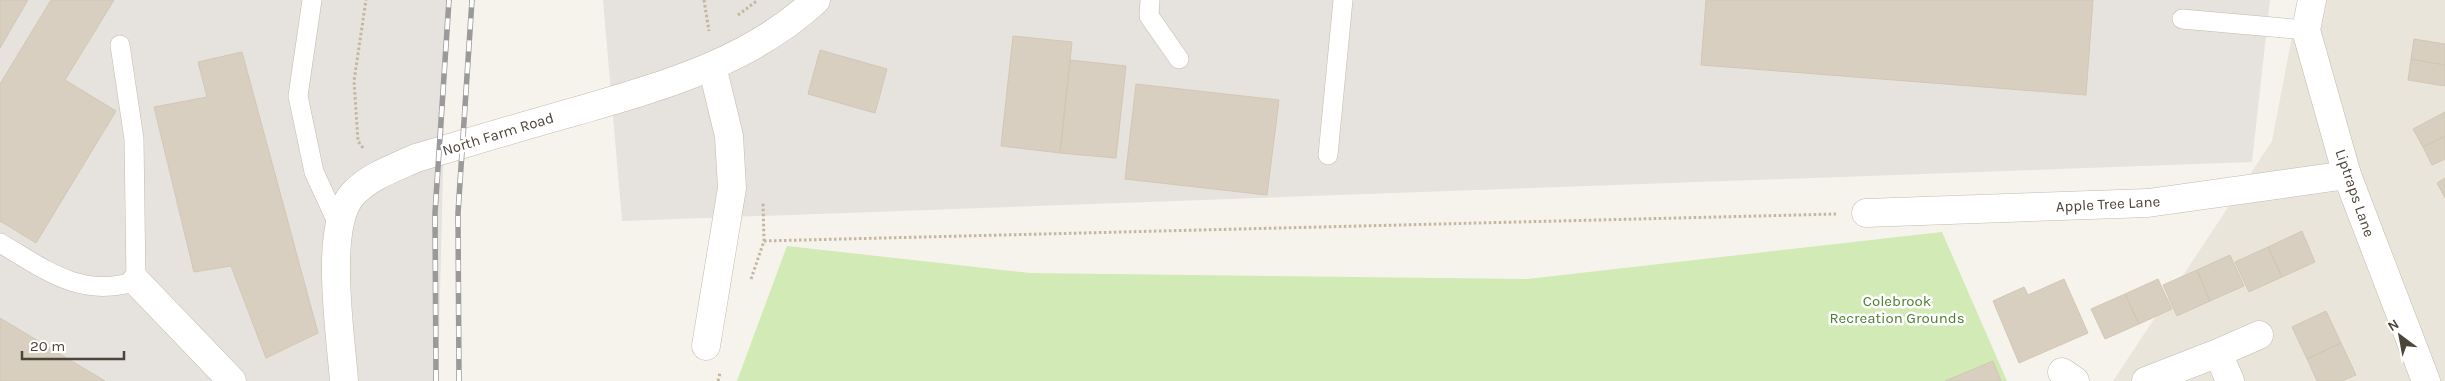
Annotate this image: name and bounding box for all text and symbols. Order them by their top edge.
street label: North Farm Road [440,109,556,159]
street label: Liptraps Lane [2332,147,2378,239]
street label: Apple Tree Lane [2055,192,2161,216]
park label: Colebrook Recreation Grounds [1829,292,1965,327]
north arrow [2375,311,2425,361]
text: N [2385,316,2402,335]
scale bar [22,328,125,360]
text: 20 m [30,337,65,355]

